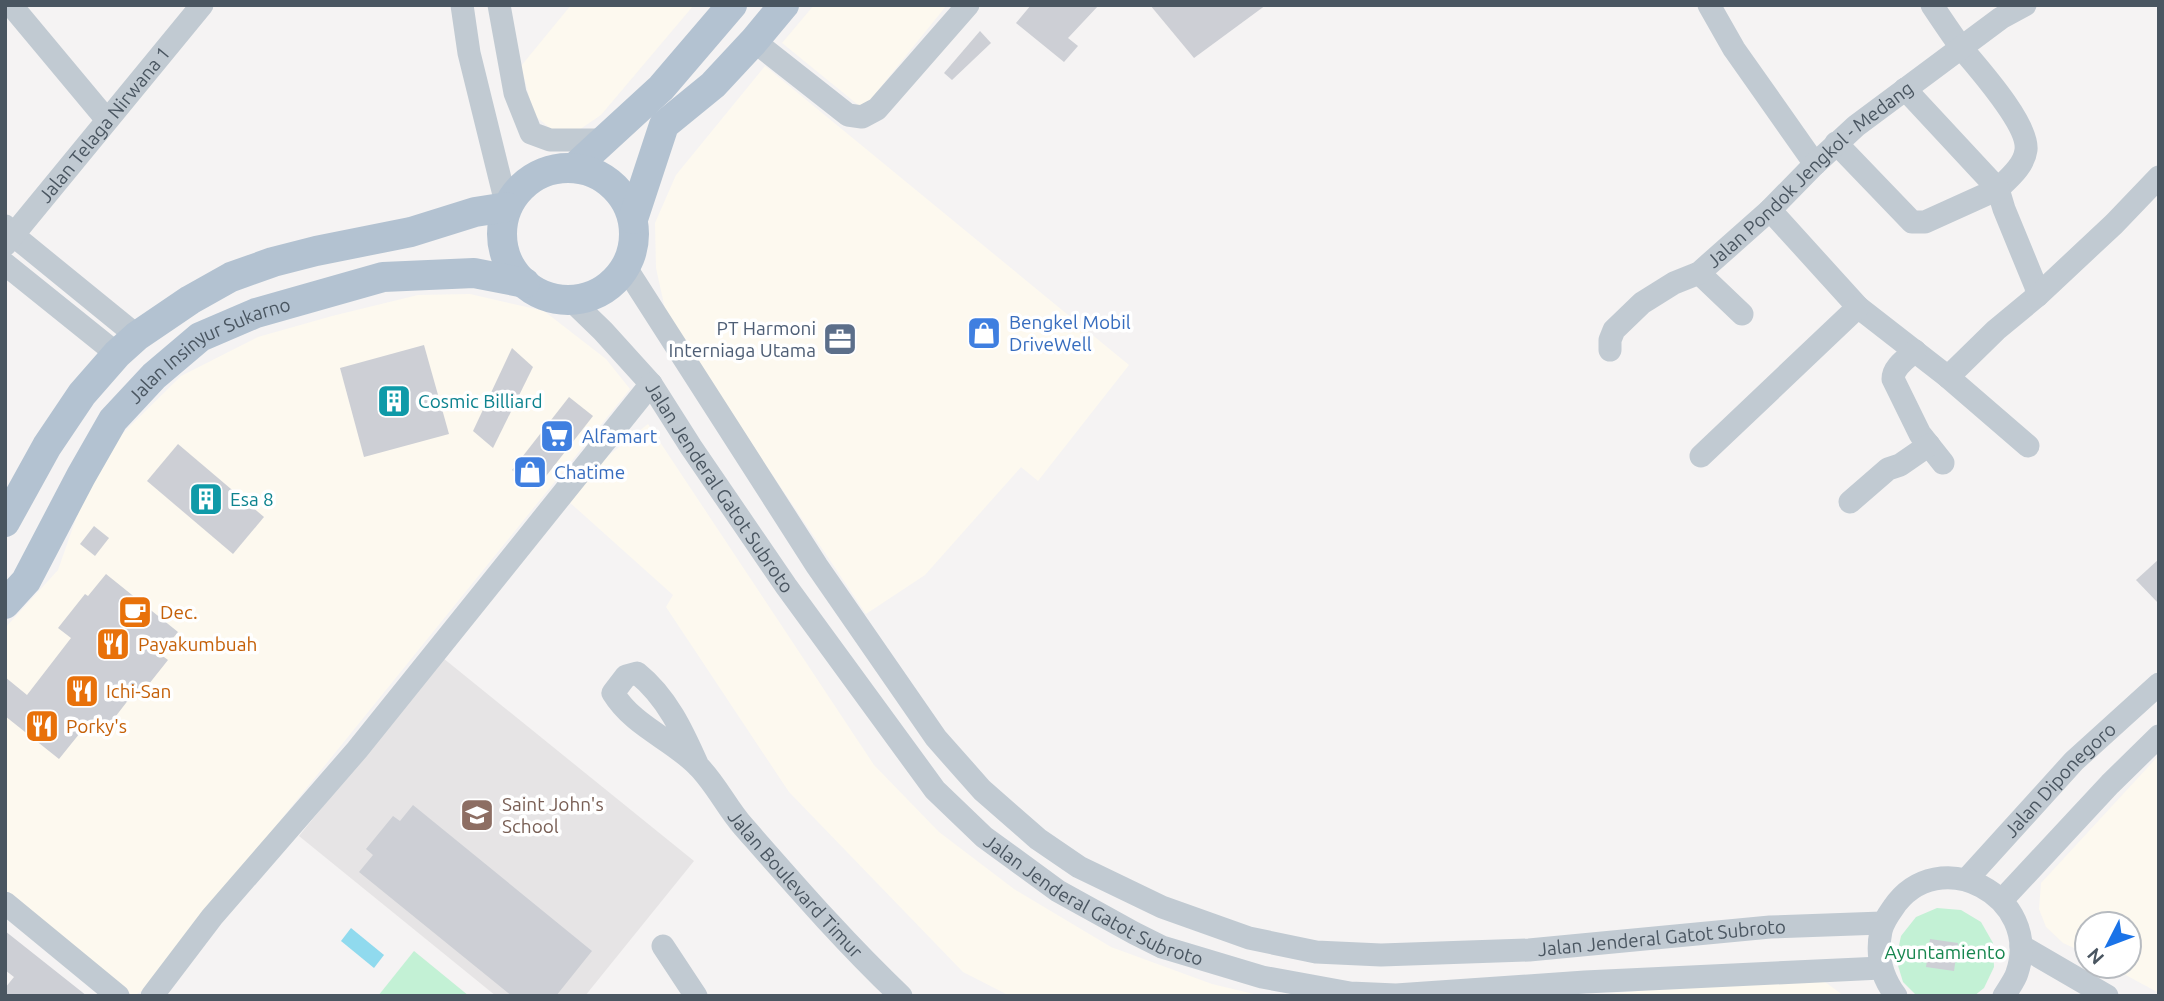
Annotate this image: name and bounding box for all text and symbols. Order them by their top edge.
street label: Jalan Telaga Nirwana 1 [34,42,174,207]
street label: Jalan Pondok Jengkol - Medang [1702,76,1917,272]
street label: Jalan Insinyur Sukarno [123,293,293,408]
place label: Bengkel Mobil DriveWell [1009,311,1131,355]
shop icon: Bengkel Mobil DriveWell [965,314,1003,352]
place label: PT Harmoni Interniaga Utama [669,317,816,361]
office icon: PT Harmoni Interniaga Utama [821,320,859,358]
street label: Jalan Jenderal Gatot Subroto [641,377,798,597]
building icon: Cosmic Billiard [375,382,413,420]
place label: Cosmic Billiard [418,390,543,412]
supermarket icon: Alfamart [538,417,576,455]
place label: Alfamart [582,425,658,447]
shop icon: Chatime [511,453,549,491]
place label: Chatime [554,461,625,483]
building icon: Esa 8 [187,480,225,518]
place label: Esa 8 [230,488,274,510]
cafe icon: Dec. [116,593,154,631]
place label: Dec. [160,601,198,623]
restaurant icon: Payakumbuah [94,625,132,663]
place label: Payakumbuah [138,633,257,655]
restaurant icon: Ichi-San [63,672,101,710]
place label: Ichi-San [106,680,171,702]
restaurant icon: Porky's [23,707,61,745]
place label: Porky's [66,715,127,737]
street label: Jalan Diponegoro [1999,718,2120,842]
place label: Saint John's School [502,793,604,837]
school or university icon: Saint John's School [458,796,496,834]
street label: Jalan Boulevard Timur [724,806,867,962]
street label: Jalan Jenderal Gatot Subroto [980,830,1206,970]
north arrow [2073,910,2143,980]
street label: Jalan Jenderal Gatot Subroto [1537,915,1786,960]
park label: Ayuntamiento [1884,941,2006,963]
text: N [2082,944,2108,969]

